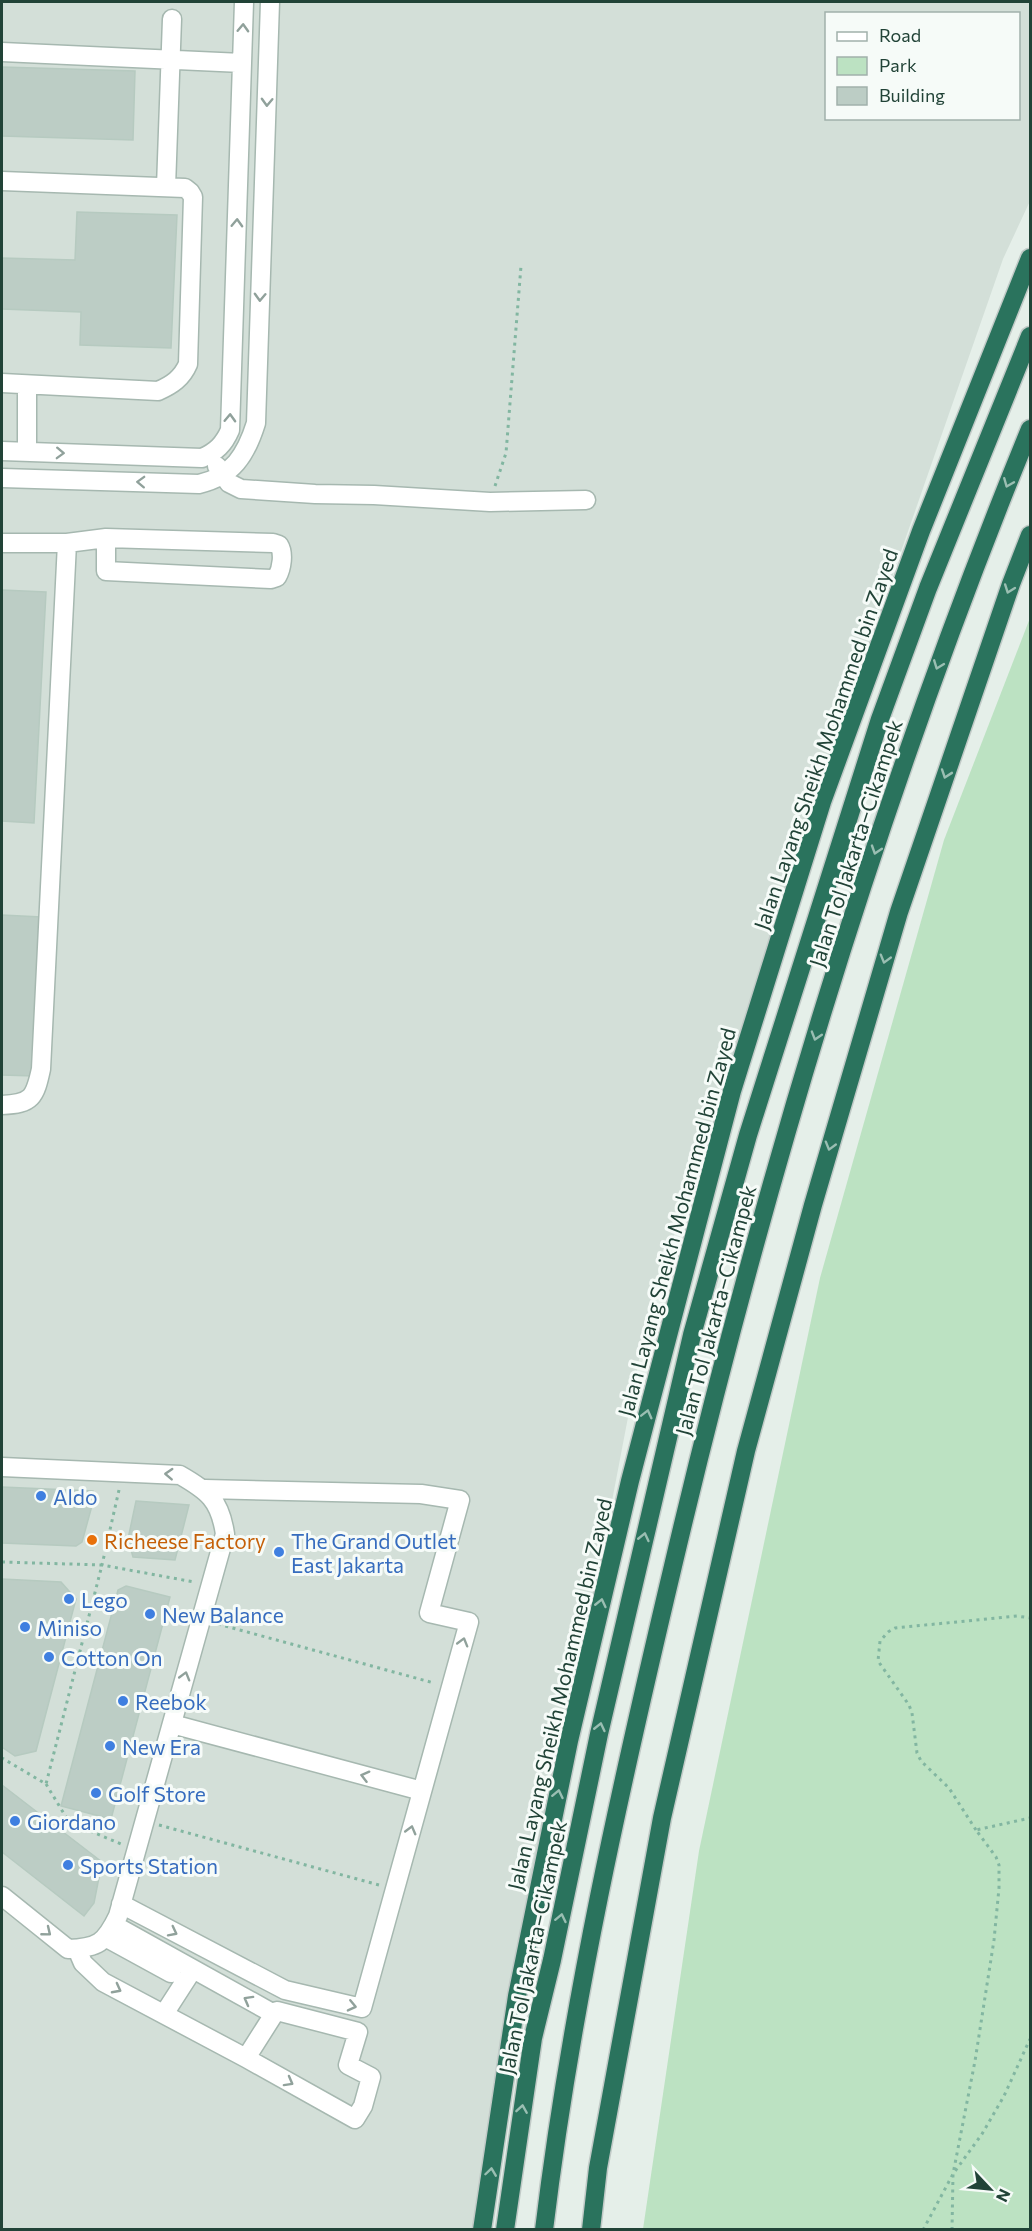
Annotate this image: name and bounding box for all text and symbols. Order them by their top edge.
legend [825,12,1020,120]
one-way arrow [237,24,250,33]
text: Road [879,24,921,46]
text: Park [879,54,917,76]
text: Building [879,84,945,106]
one-way arrow [260,97,273,106]
one-way arrow [230,219,243,228]
one-way arrow [254,292,267,301]
one-way arrow [224,414,237,423]
one-way arrow [55,447,64,459]
one-way arrow [136,476,145,489]
one-way arrow [1003,477,1015,488]
street label: Jalan Layang Sheikh Mohammed bin Zayed [748,545,902,933]
one-way arrow [1004,584,1017,594]
one-way arrow [932,659,945,670]
street label: Jalan Tol Jakarta–Cikampek [803,716,907,970]
one-way arrow [941,768,953,779]
one-way arrow [870,844,883,855]
one-way arrow [880,953,892,964]
street label: Jalan Layang Sheikh Mohammed bin Zayed [612,1025,740,1419]
one-way arrow [811,1030,823,1041]
one-way arrow [825,1140,837,1151]
street label: Jalan Tol Jakarta–Cikampek [669,1182,761,1438]
one-way arrow [639,1409,652,1419]
one-way arrow [165,1468,174,1481]
place label: Aldo [53,1484,98,1509]
marker: Aldo [34,1489,48,1503]
street label: Jalan Layang Sheikh Mohammed bin Zayed [502,1496,616,1892]
place label: Richeese Factory [104,1528,266,1553]
place label: The Grand Outlet East Jakarta [291,1528,457,1577]
one-way arrow [636,1532,649,1542]
marker: Richeese Factory [85,1533,99,1547]
marker: The Grand Outlet East Jakarta [272,1545,286,1559]
place label: Lego [81,1587,128,1612]
marker: Lego [62,1592,76,1606]
one-way arrow [594,1599,607,1609]
place label: New Balance [162,1602,284,1627]
marker: New Balance [143,1607,157,1621]
place label: Miniso [37,1615,102,1640]
marker: Miniso [18,1620,32,1634]
one-way arrow [456,1638,468,1648]
place label: Cotton On [61,1645,163,1670]
marker: Cotton On [42,1650,56,1664]
one-way arrow [178,1671,190,1682]
place label: Reebok [135,1689,207,1714]
marker: Reebok [116,1694,130,1708]
one-way arrow [593,1723,606,1733]
place label: New Era [122,1734,201,1759]
marker: New Era [103,1739,117,1753]
one-way arrow [361,1771,371,1783]
place label: Golf Store [108,1781,206,1806]
marker: Golf Store [89,1786,103,1800]
one-way arrow [551,1789,564,1799]
place label: Giordano [27,1809,116,1834]
marker: Giordano [8,1814,22,1828]
street label: Jalan Tol Jakarta–Cikampek [493,1818,571,2076]
one-way arrow [404,1826,416,1836]
place label: Sports Station [80,1853,218,1878]
marker: Sports Station [61,1858,75,1872]
one-way arrow [554,1913,567,1923]
one-way arrow [40,1925,51,1936]
one-way arrow [167,1925,177,1936]
one-way arrow [110,1982,121,1993]
one-way arrow [244,1995,254,2007]
one-way arrow [347,1998,357,2011]
one-way arrow [282,2074,293,2086]
one-way arrow [516,2105,528,2114]
north arrow [960,2159,1020,2219]
one-way arrow [484,2167,496,2176]
text: N [993,2186,1015,2205]

